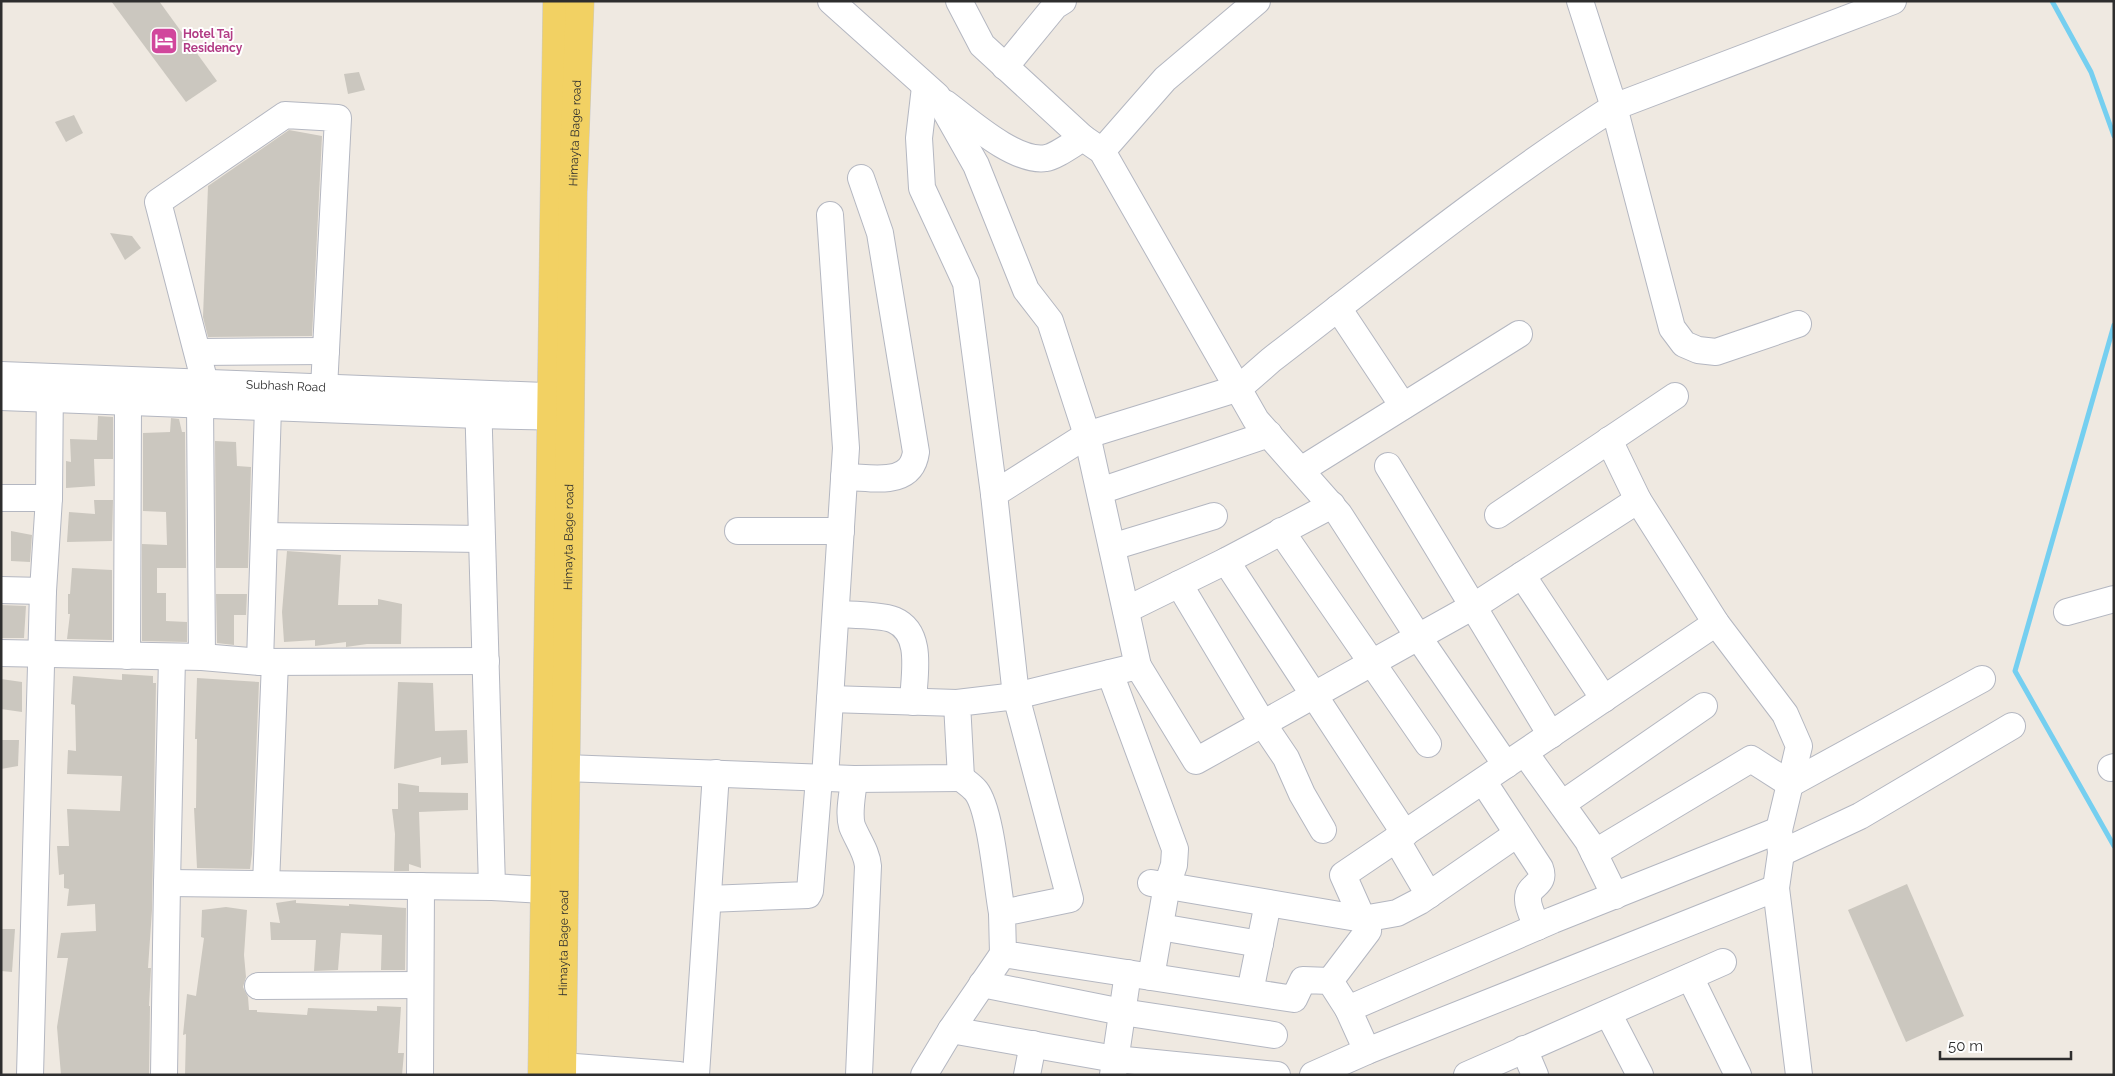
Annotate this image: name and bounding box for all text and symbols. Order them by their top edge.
hotel icon: Hotel Taj Residency [149,26,179,56]
place label: Hotel Taj Residency [183,27,243,55]
street label: Himayta Bage road [566,80,584,186]
street label: Subhash Road [246,377,326,395]
street label: Himayta Bage road [561,484,576,590]
street label: Himayta Bage road [556,890,571,996]
scale bar [1940,1028,2071,1060]
text: 50 m [1948,1037,1983,1055]

